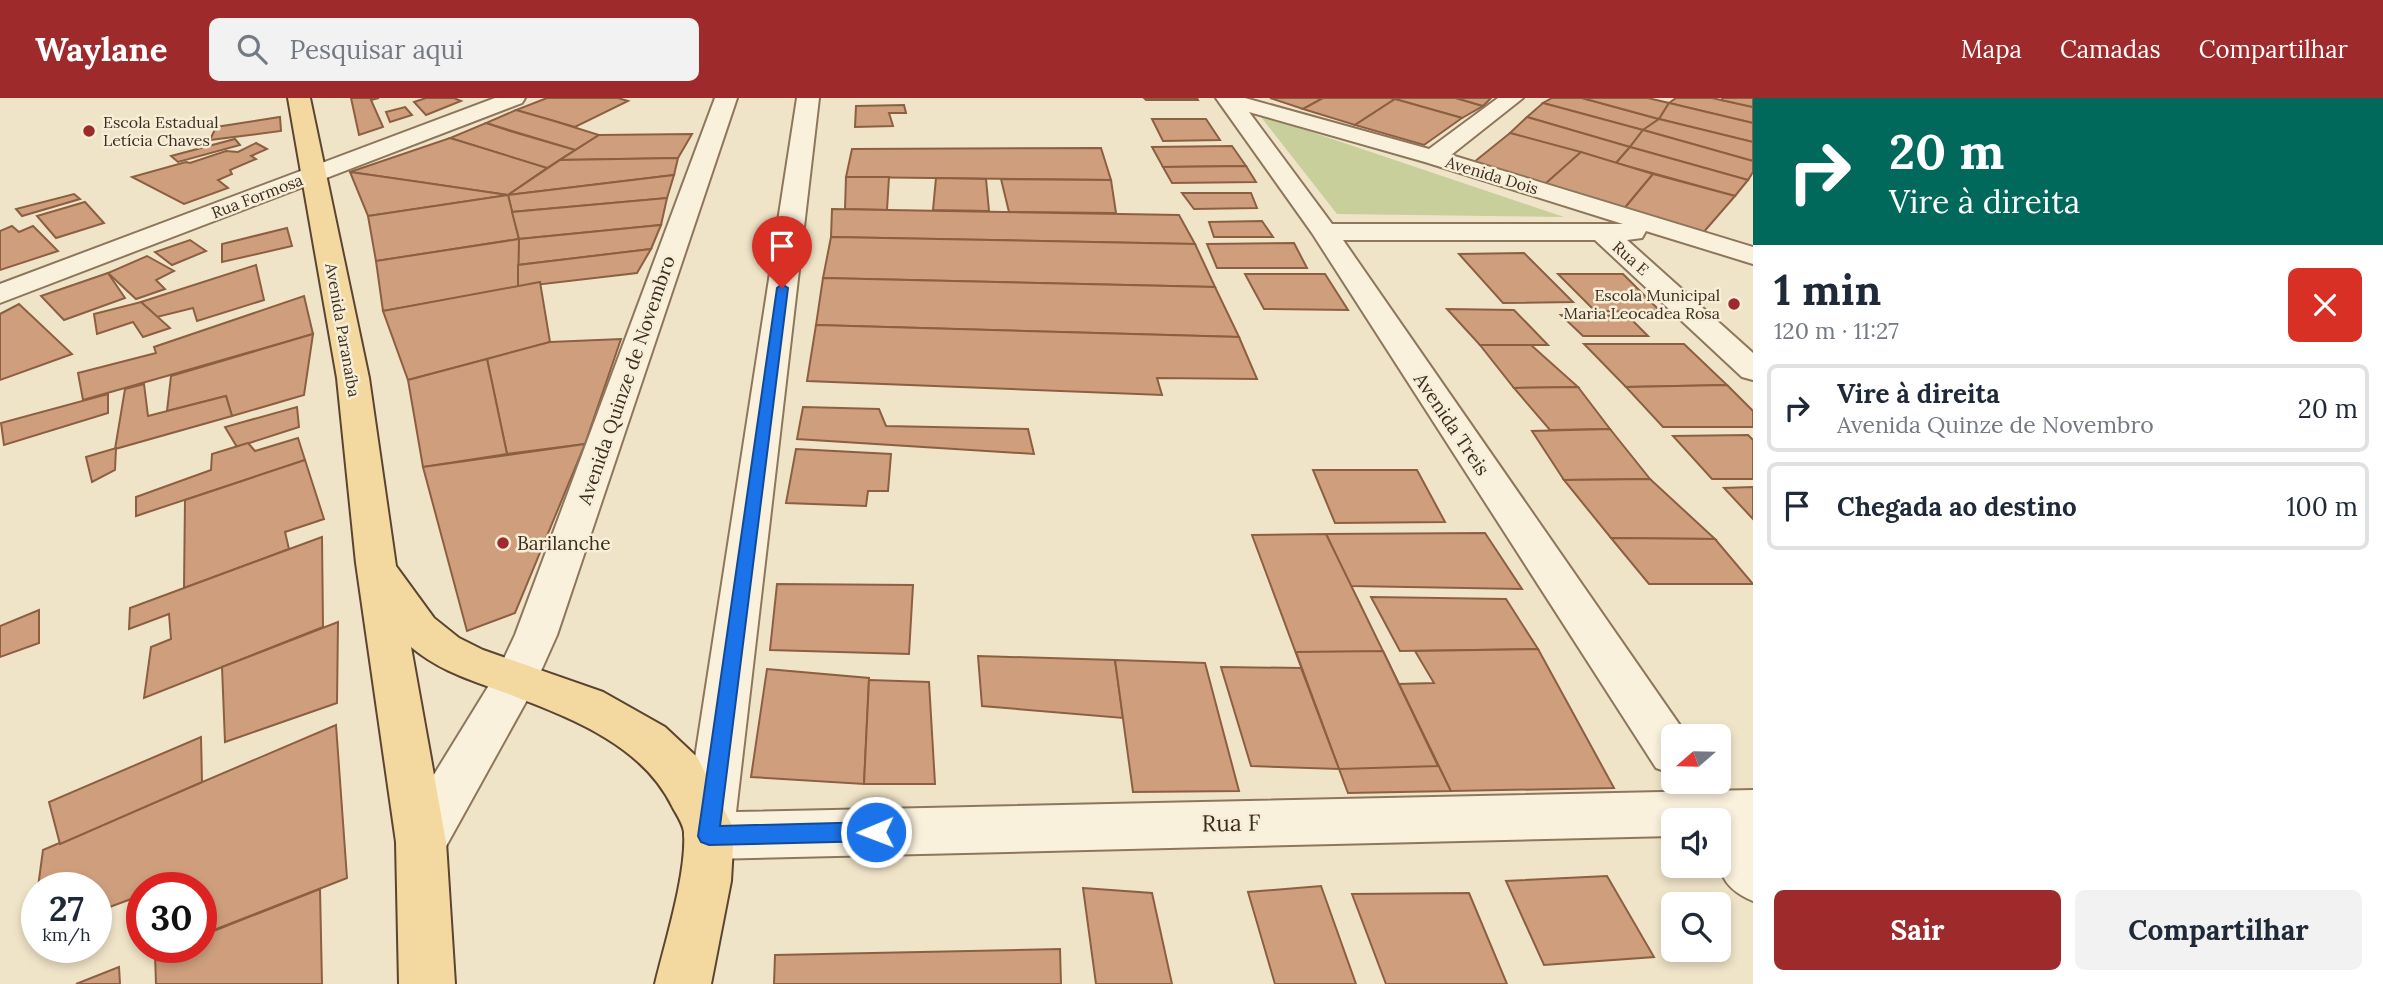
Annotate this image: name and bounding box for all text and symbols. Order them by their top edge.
search box [209,18,699,81]
text: Waylane [35,28,167,70]
icon: search [233,30,271,68]
text: Pesquisar aqui [289,33,463,66]
text: Mapa [1961,34,2022,65]
text: Camadas [2060,34,2161,65]
text: Compartilhar [2199,34,2348,65]
place label: Escola Estadual Letícia Chaves [103,112,219,150]
text: 20 m [1889,120,2004,182]
marker: Escola Estadual Letícia Chaves [81,123,97,139]
icon: right [1774,126,1865,217]
street label: Avenida Dois [1442,151,1541,199]
street label: Rua Formosa [209,169,305,223]
text: Vire à direita [1889,181,2080,222]
pin [752,216,812,288]
icon: arrive [763,227,801,265]
street label: Rua E [1609,237,1653,280]
street label: Avenida Quinze de Novembro [572,252,680,509]
street label: Avenida Paranaíba [321,261,365,398]
text: 1 min [1774,263,1881,317]
button: close [2288,268,2362,342]
place label: Escola Municipal Maria Leocadea Rosa [1564,285,1720,323]
marker: Escola Municipal Maria Leocadea Rosa [1726,296,1742,312]
text: 120 m · 11:27 [1774,316,1899,345]
street label: Avenida Treis [1408,367,1495,480]
text: Vire à direita [1837,377,2000,410]
icon: right [1778,389,1816,427]
text: 20 m [2298,392,2358,425]
text: Avenida Quinze de Novembro [1837,410,2154,439]
icon: arrive [1778,487,1816,525]
text: Chegada ao destino [1837,490,2077,523]
text: 100 m [2286,490,2358,523]
place label: Barilanche [517,531,610,555]
marker: Barilanche [495,535,511,551]
north arrow [1661,724,1731,794]
map controls [1661,724,1731,962]
position arrow [839,795,913,869]
street label: Rua F [1201,807,1261,838]
button: sound [1661,808,1731,878]
speed limit sign: 30 [126,872,217,963]
text: 27 [49,886,84,931]
button: Sair [1774,890,2061,970]
button: Compartilhar [2075,890,2362,970]
button: search [1661,892,1731,962]
text: km/h [42,923,91,946]

